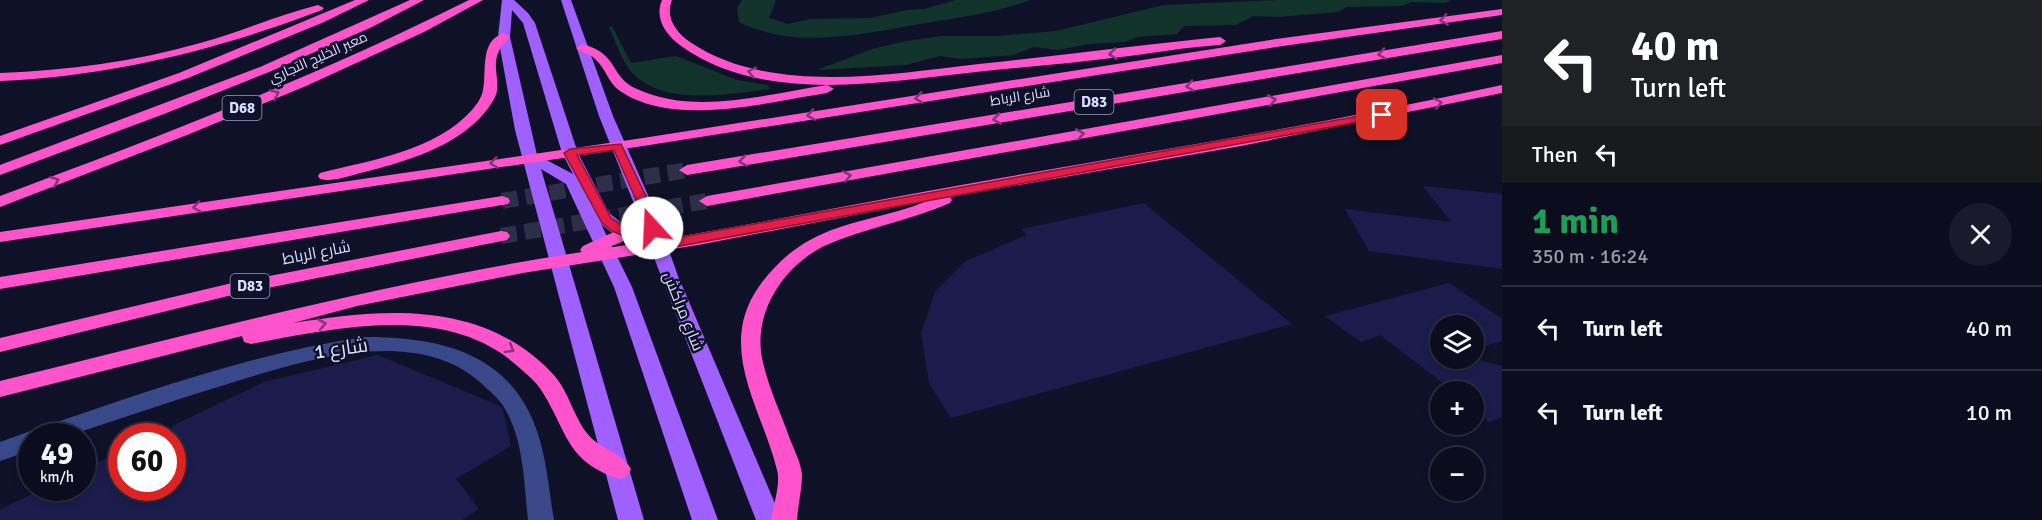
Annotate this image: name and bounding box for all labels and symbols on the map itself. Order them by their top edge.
one-way arrow [1439,14,1449,26]
street label: معبر الخليج التجاري [266,28,371,90]
one-way arrow [1108,47,1118,60]
one-way arrow [1377,48,1387,60]
one-way arrow [747,66,757,79]
one-way arrow [1185,80,1194,92]
street label: شارع الرباط [989,83,1051,110]
one-way arrow [269,89,280,101]
pin [1356,89,1407,140]
road number: D83 [1074,90,1114,114]
one-way arrow [914,92,923,104]
one-way arrow [1267,94,1277,107]
road number: D68 [222,96,262,120]
one-way arrow [1433,98,1443,111]
one-way arrow [807,108,817,121]
one-way arrow [993,112,1002,124]
one-way arrow [1076,129,1085,141]
one-way arrow [738,154,748,167]
one-way arrow [489,157,499,169]
one-way arrow [842,170,852,183]
one-way arrow [49,176,60,189]
position arrow [620,196,684,260]
one-way arrow [193,201,202,213]
street label: شارع الرباط [280,237,352,270]
street label: شارع مراكش [657,269,708,354]
road number: D83 [230,274,270,298]
one-way arrow [316,318,326,331]
street label: شارع 1 [313,332,370,366]
one-way arrow [504,342,515,353]
speed limit sign: 60 [108,423,186,501]

